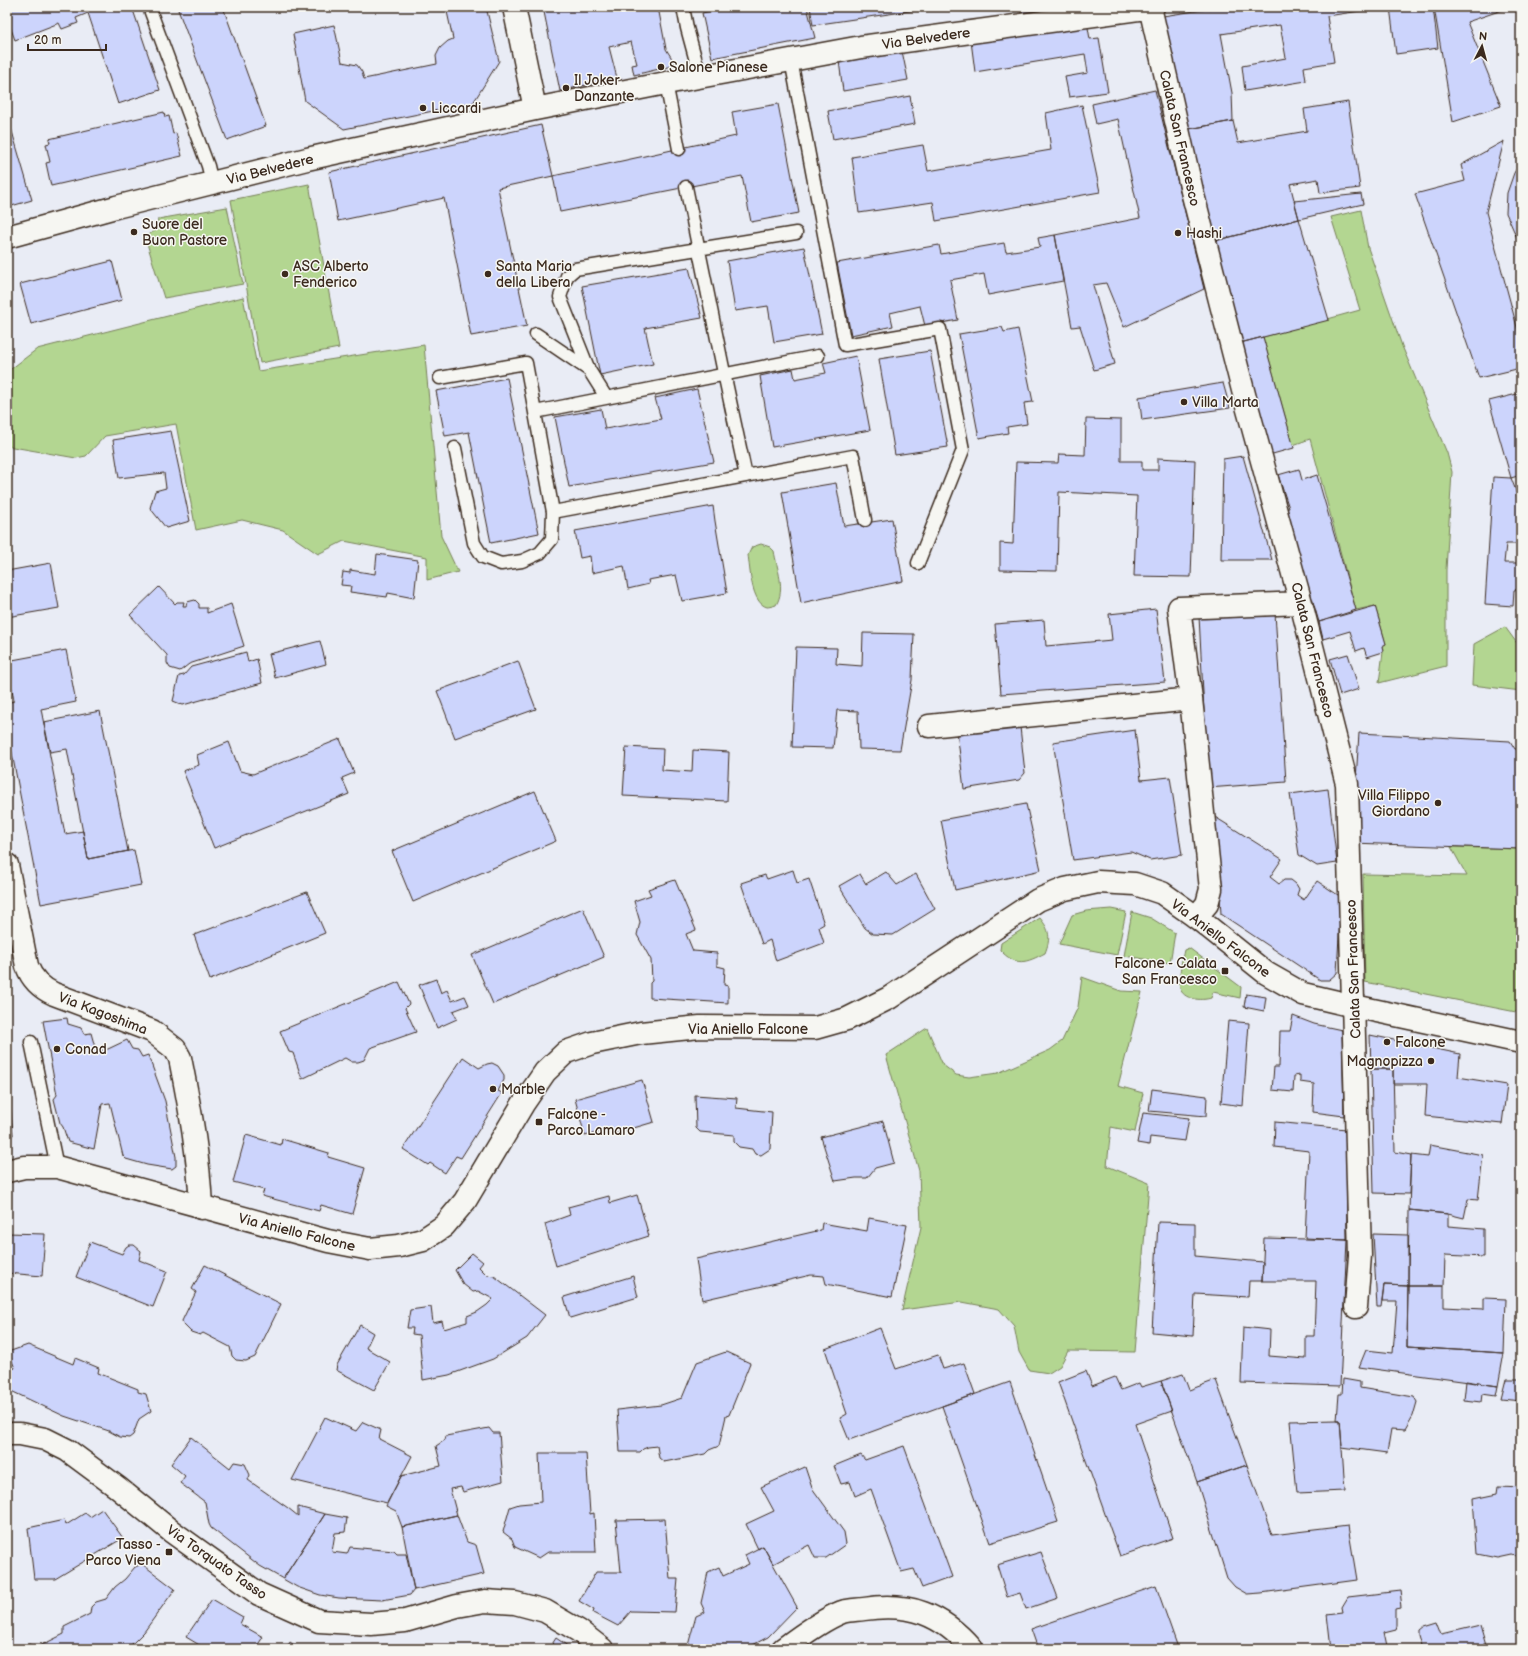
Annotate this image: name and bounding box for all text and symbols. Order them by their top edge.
street label: Via Belvedere [881,24,971,53]
scale bar [28,26,106,52]
north arrow [1462,26,1502,66]
text: N [1478,30,1488,43]
text: 20 m [34,33,61,48]
place label: Salone Pianese [669,59,768,76]
marker: Salone Pianese [656,62,666,72]
street label: Calata San Francesco [1156,68,1203,208]
place label: Il Joker Danzante [574,72,634,105]
marker: Il Joker Danzante [561,83,571,93]
place label: Liccardi [431,100,481,117]
marker: Liccardi [418,103,428,113]
street label: Via Belvedere [225,150,315,188]
place label: Suore del Buon Pastore [142,216,227,249]
place label: Hashi [1186,225,1222,242]
marker: Suore del Buon Pastore [129,227,139,237]
marker: Hashi [1173,228,1183,238]
place label: ASC Alberto Fenderico [293,258,369,291]
place label: Santa Maria della Libera [496,258,572,291]
marker: ASC Alberto Fenderico [280,269,290,279]
marker: Santa Maria della Libera [483,269,493,279]
place label: Villa Marta [1192,394,1259,411]
marker: Villa Marta [1179,397,1189,407]
street label: Calata San Francesco [1287,581,1338,720]
place label: Villa Filippo Giordano [1358,787,1430,820]
marker: Villa Filippo Giordano [1433,798,1443,808]
street label: Via Aniello Falcone [1168,895,1274,981]
street label: Calata San Francesco [1343,899,1364,1039]
place label: Falcone - Calata San Francesco [1114,955,1217,988]
marker: Falcone - Calata San Francesco [1220,966,1230,976]
street label: Via Kagoshima [56,989,150,1038]
street label: Via Aniello Falcone [688,1021,808,1038]
place label: Falcone [1395,1034,1445,1051]
marker: Falcone [1382,1037,1392,1047]
place label: Conad [65,1041,107,1058]
marker: Conad [52,1044,62,1054]
place label: Magnopizza [1347,1053,1423,1070]
marker: Magnopizza [1426,1056,1436,1066]
place label: Marble [501,1081,545,1098]
marker: Marble [488,1084,498,1094]
place label: Falcone - Parco Lamaro [547,1106,635,1139]
marker: Falcone - Parco Lamaro [534,1117,544,1127]
street label: Via Aniello Falcone [237,1210,357,1255]
street label: Via Torquato Tasso [163,1521,270,1603]
place label: Tasso - Parco Viena [85,1536,161,1569]
marker: Tasso - Parco Viena [164,1547,174,1557]

